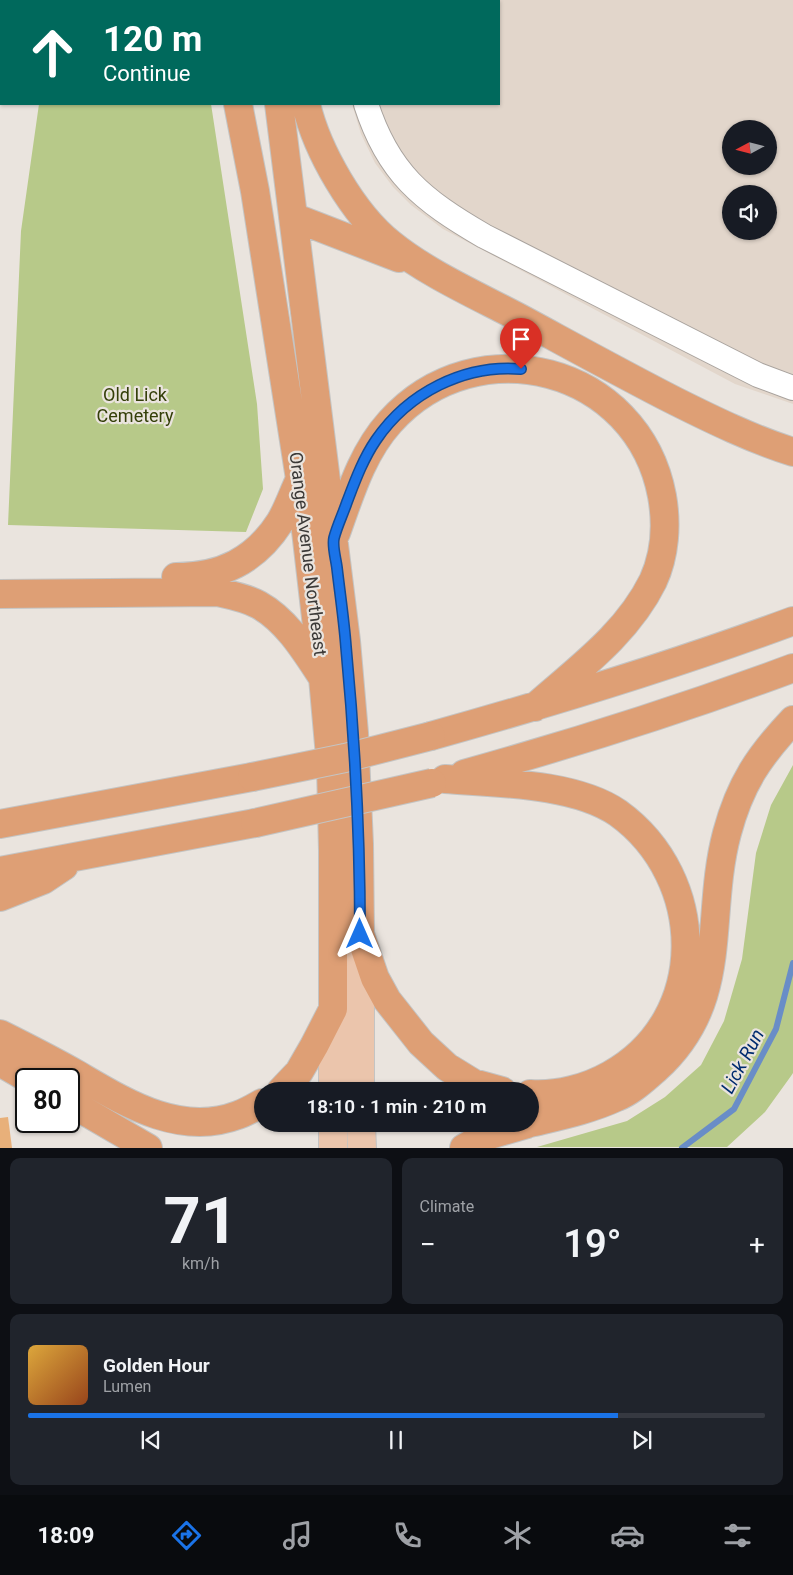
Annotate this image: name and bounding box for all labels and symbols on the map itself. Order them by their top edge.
north arrow [722,120,778,175]
pin [500,318,542,369]
park label: Old Lick Cemetery [97,384,174,426]
street label: Orange Avenue Northeast [286,451,331,657]
position arrow [333,907,385,959]
water label: Lick Run [716,1025,769,1097]
speed limit sign: 80 [15,1068,80,1133]

